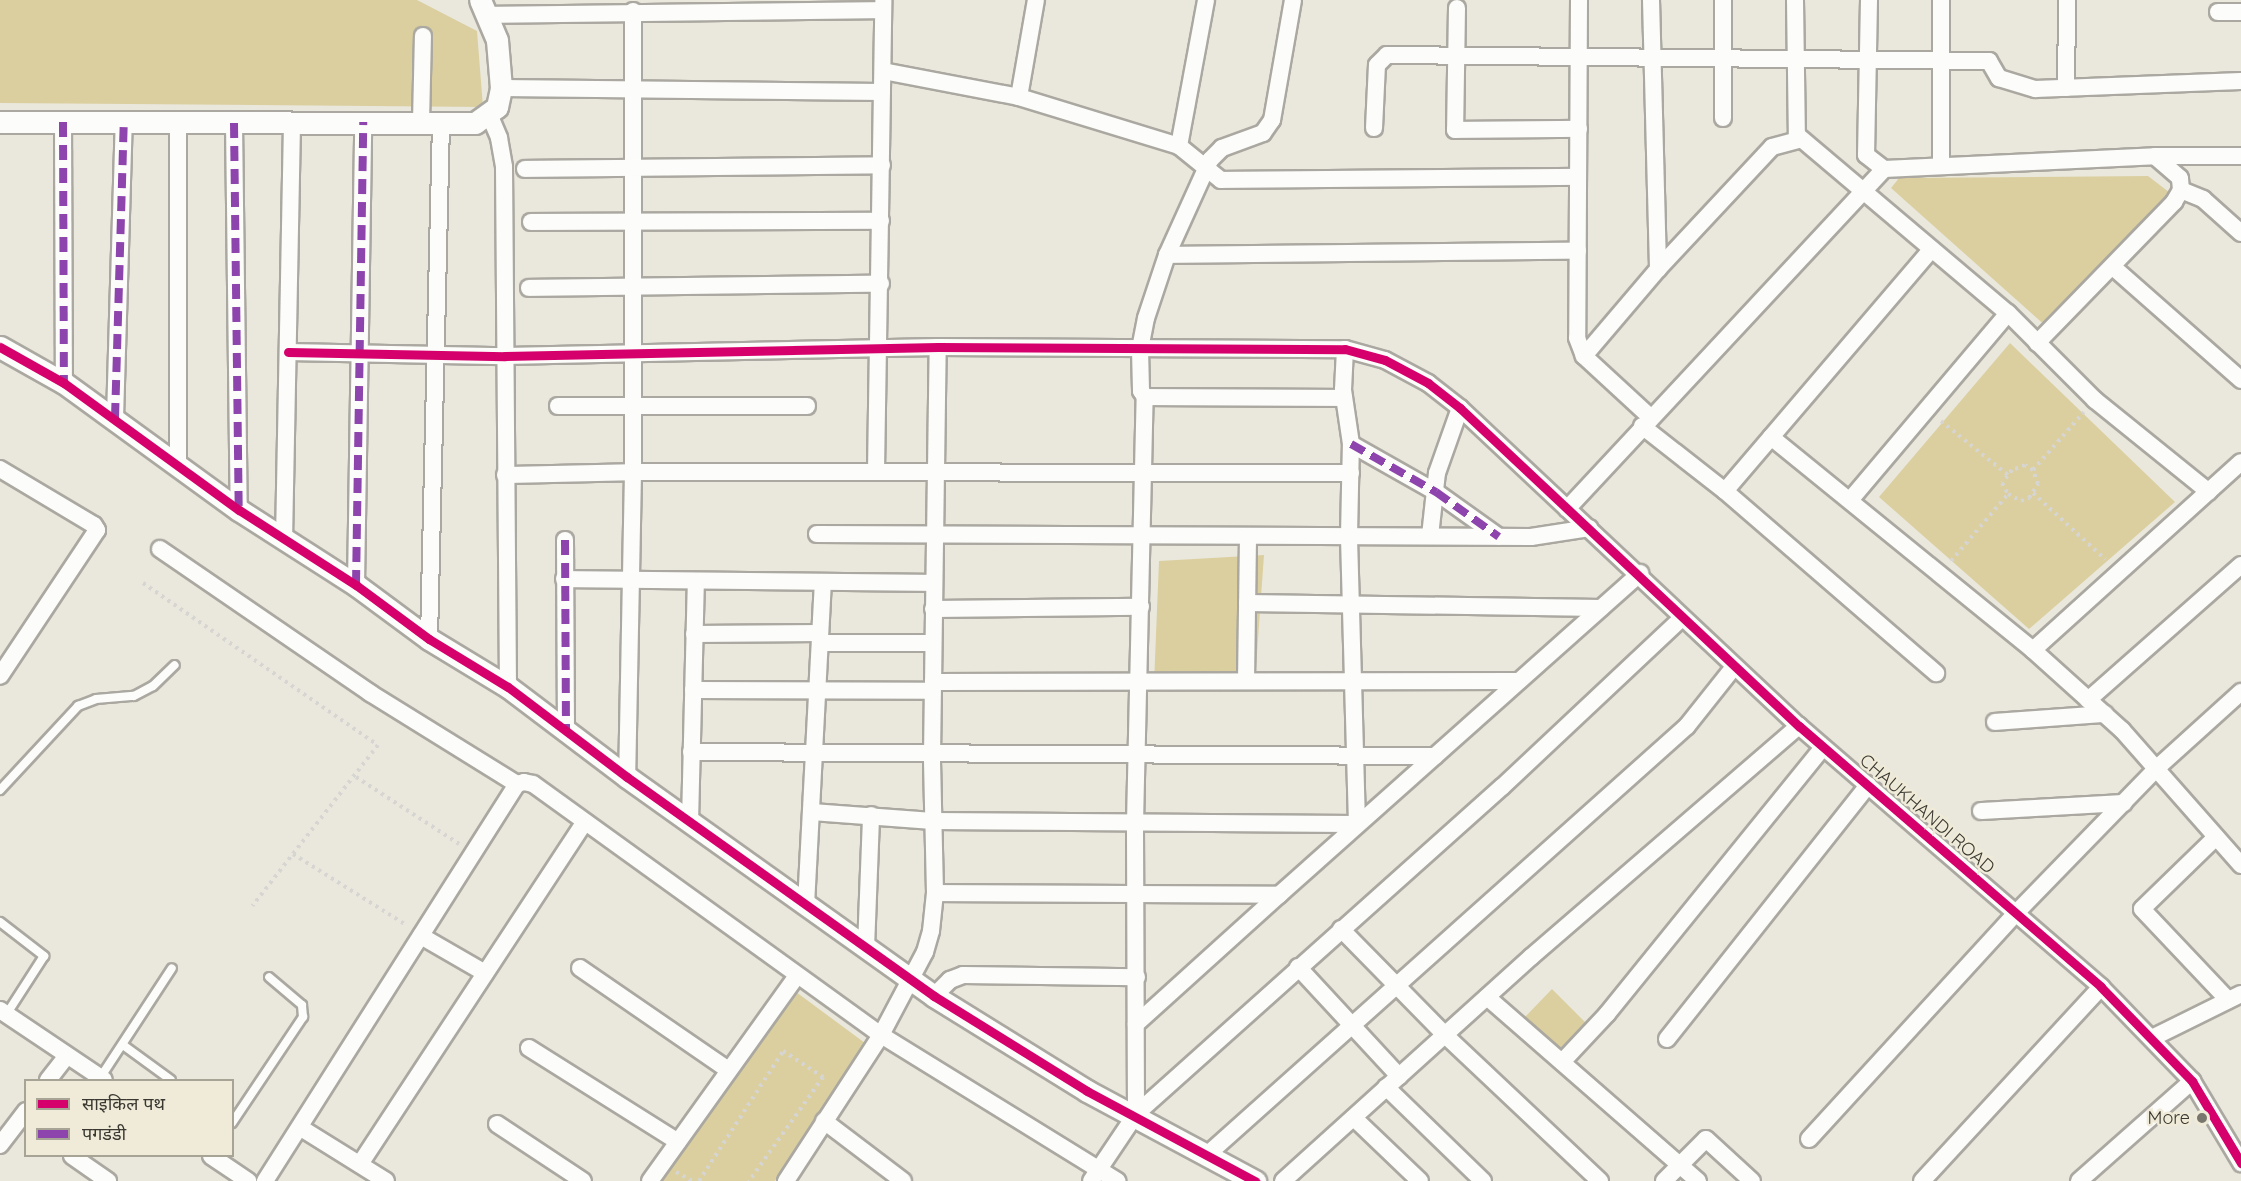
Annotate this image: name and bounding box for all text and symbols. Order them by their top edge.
street label: CHAUKHANDI ROAD [1855,750,1999,878]
legend [24,1079,234,1157]
text: साइकिल पथ [82,1092,165,1115]
place label: More [2148,1107,2190,1129]
marker: More [2195,1111,2209,1125]
text: पगडंडी [82,1122,126,1145]

